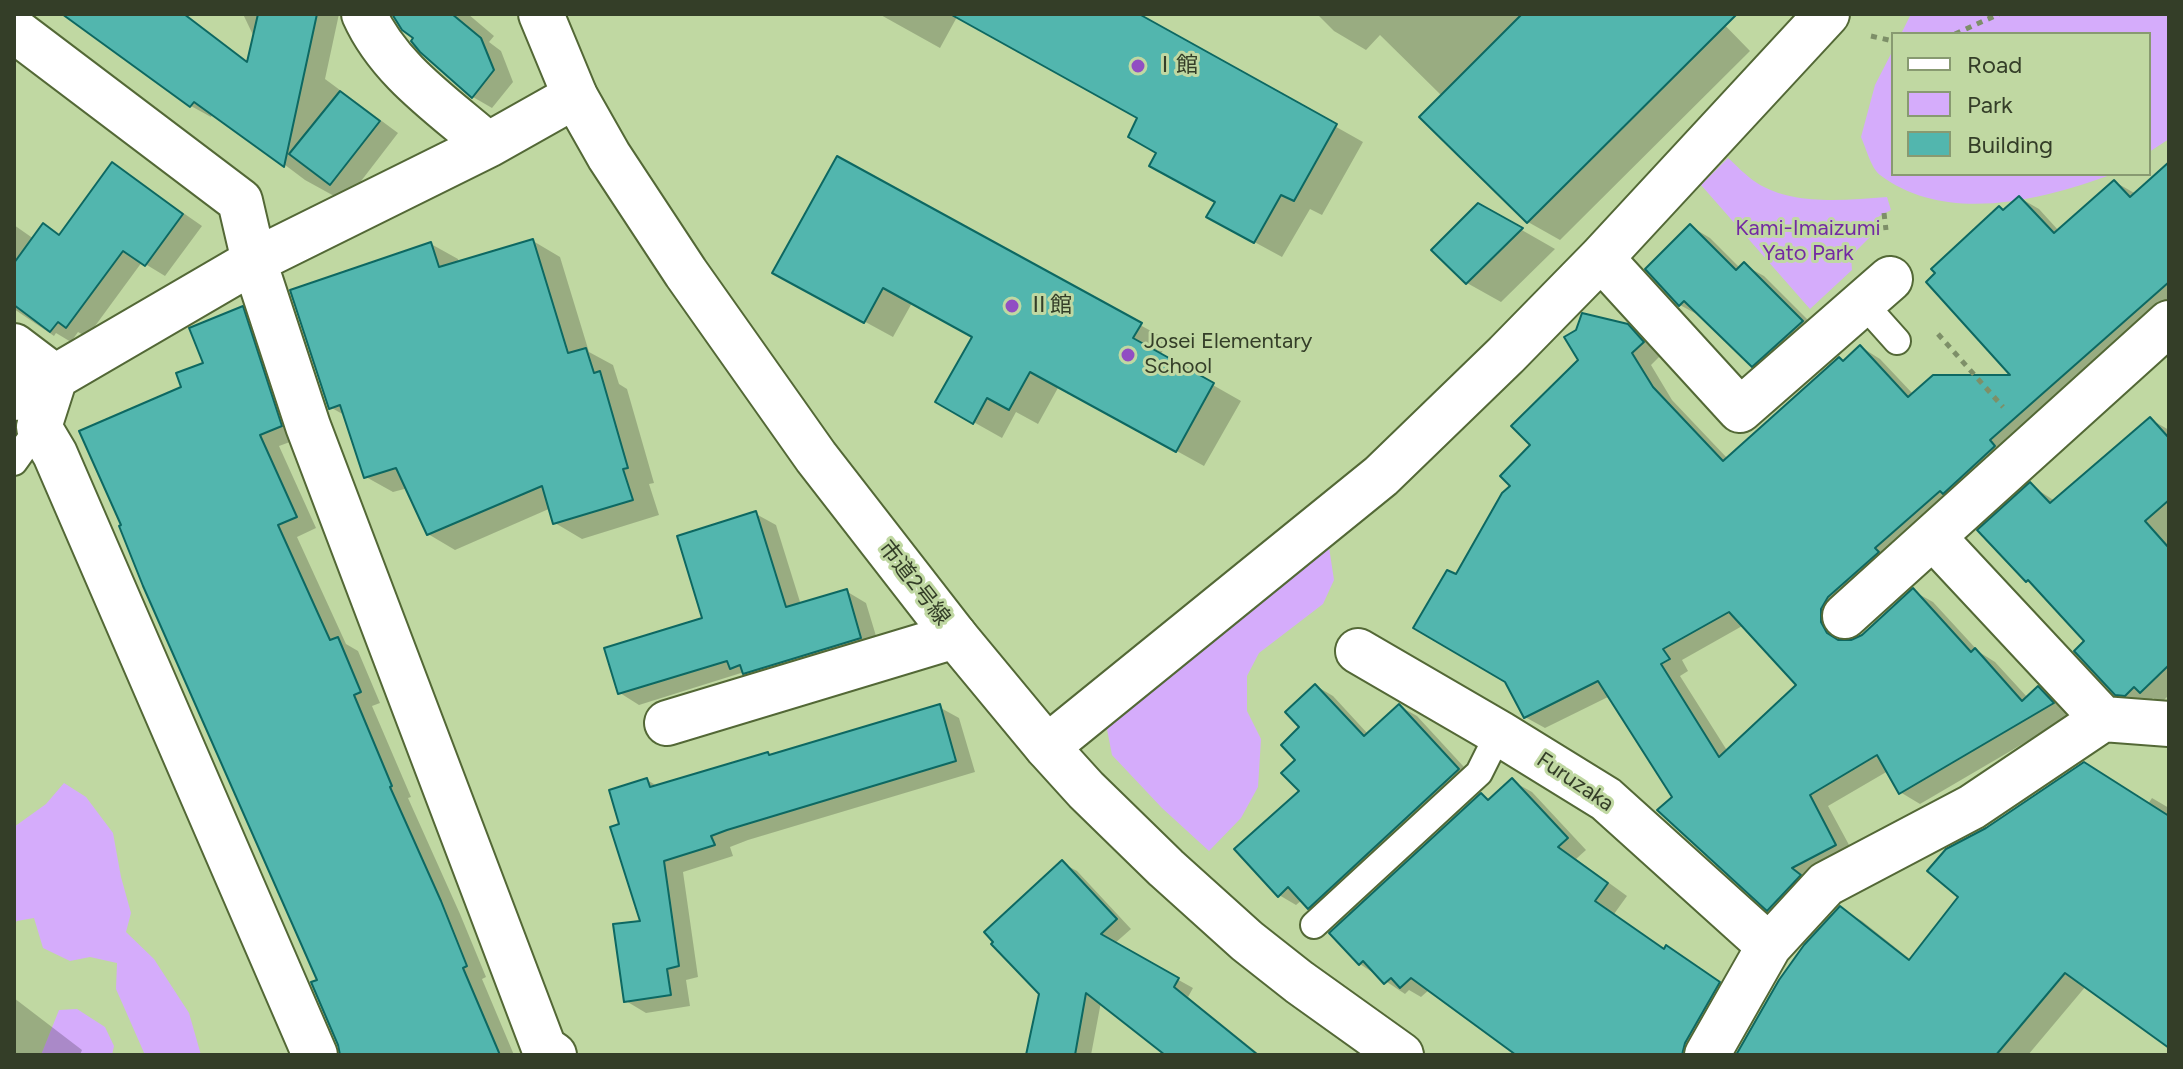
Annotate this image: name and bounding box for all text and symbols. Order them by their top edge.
legend [1891,32,2151,176]
text: Road [1967,50,2022,79]
place label: Ⅰ館 [1154,53,1198,79]
marker: Ⅰ館 [1129,57,1147,75]
text: Park [1967,90,2013,119]
text: Building [1967,130,2053,159]
park label: Kami-Imaizumi Yato Park [1735,216,1881,268]
place label: Ⅱ館 [1028,293,1072,319]
marker: Ⅱ館 [1003,297,1021,315]
place label: Josei Elementary School [1144,329,1312,380]
marker: Josei Elementary School [1119,346,1137,364]
street label: 市道2号線 [873,535,955,631]
street label: Furuzaka [1531,747,1619,817]

